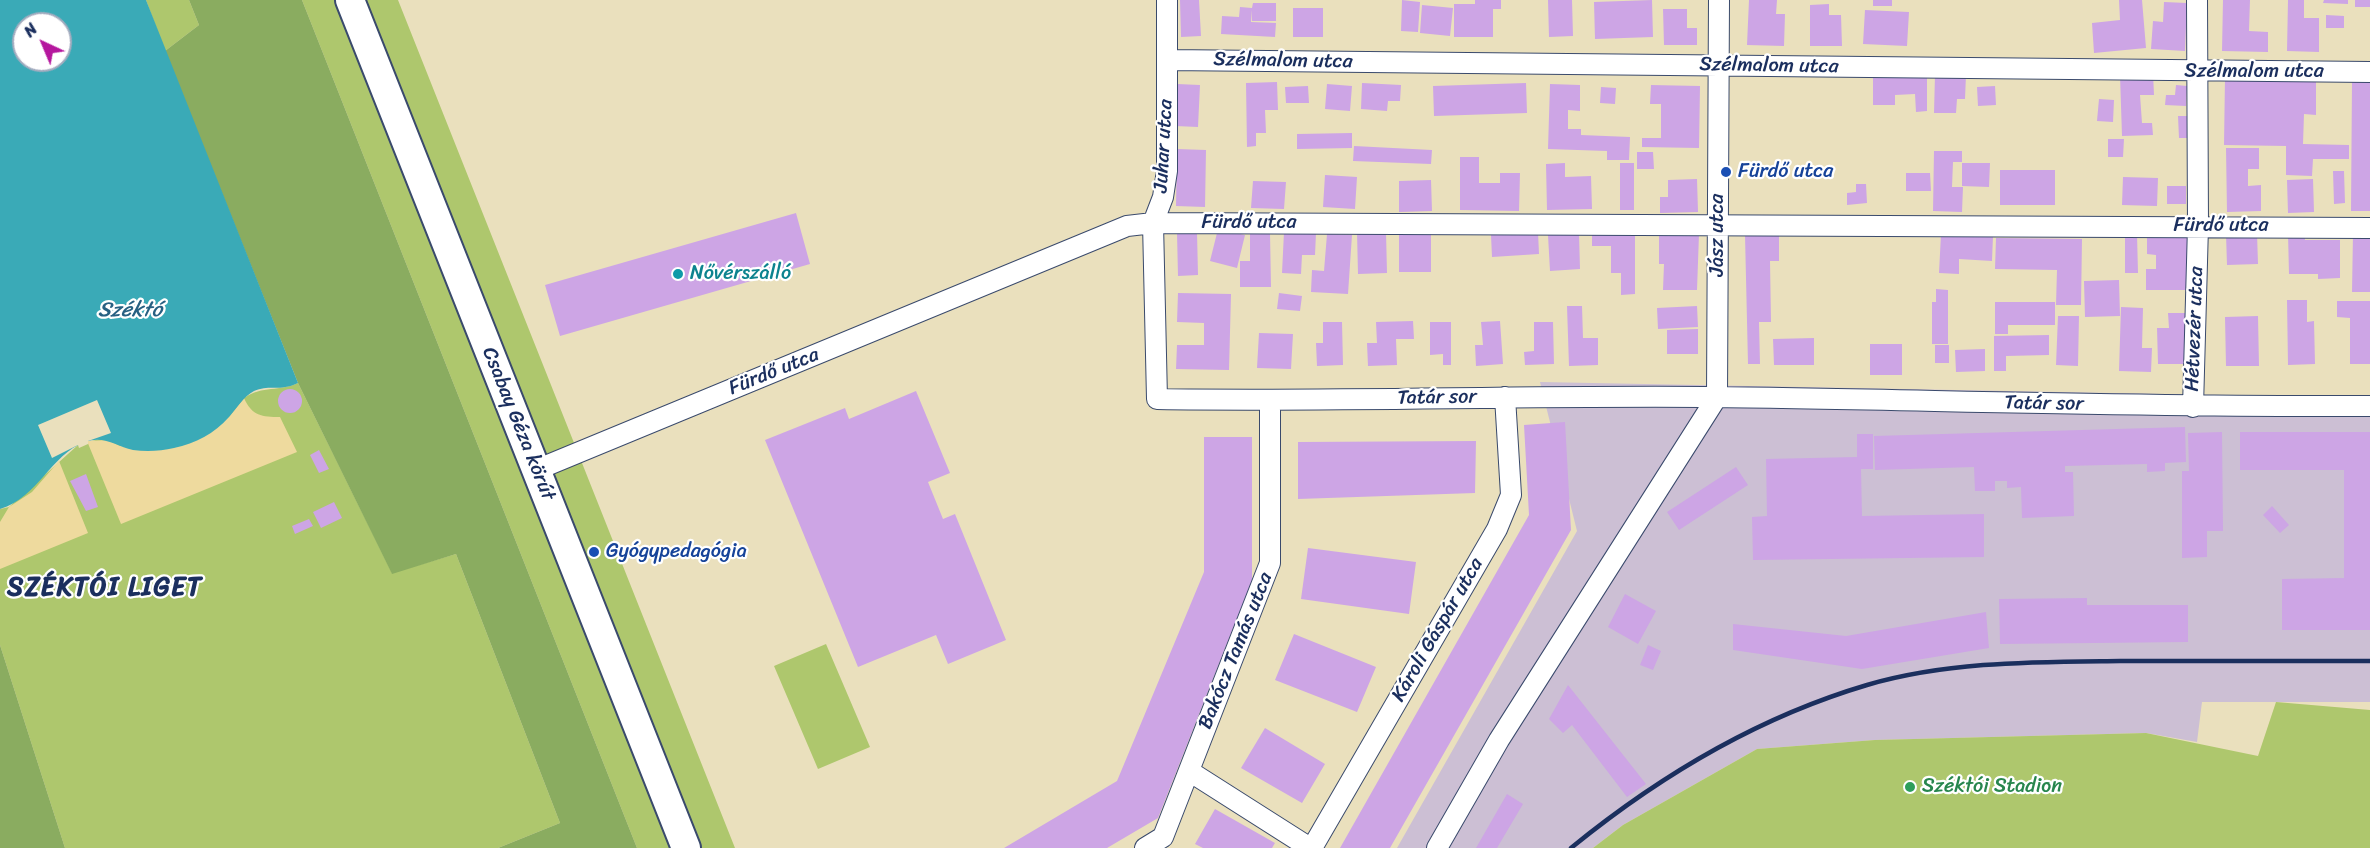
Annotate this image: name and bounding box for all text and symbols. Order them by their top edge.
north arrow [12,12,72,72]
text: N [16,16,45,44]
street label: Szélmalom utca [1213,48,1353,74]
street label: Szélmalom utca [1699,53,1839,79]
street label: Szélmalom utca [2184,60,2324,84]
street label: Juhar utca [1150,99,1178,193]
place label: Fürdő utca [1738,160,1833,184]
marker: Fürdő utca [1719,165,1733,179]
street label: Jász utca [1706,194,1730,276]
street label: Fürdő utca [1201,211,1297,235]
street label: Fürdő utca [2173,214,2269,238]
place label: Nővérszálló [690,262,791,286]
street label: Hétvezér utca [2181,266,2209,392]
marker: Nővérszálló [671,267,685,281]
water label: Széktó [98,298,162,324]
street label: Fürdő utca [725,343,823,401]
street label: Csabay Géza körút [476,344,560,504]
street label: Tatár sor [1397,385,1477,411]
street label: Tatár sor [2004,391,2084,417]
place label: Gyógypedagógia [606,540,747,564]
marker: Gyógypedagógia [587,545,601,559]
street label: Károli Gáspár utca [1387,554,1489,706]
street label: Bakócz Tamás utca [1194,569,1278,733]
district label: SZÉKTÓI LIGET [7,572,203,604]
place label: Széktói Stadion [1922,775,2062,799]
marker: Széktói Stadion [1903,780,1917,794]

